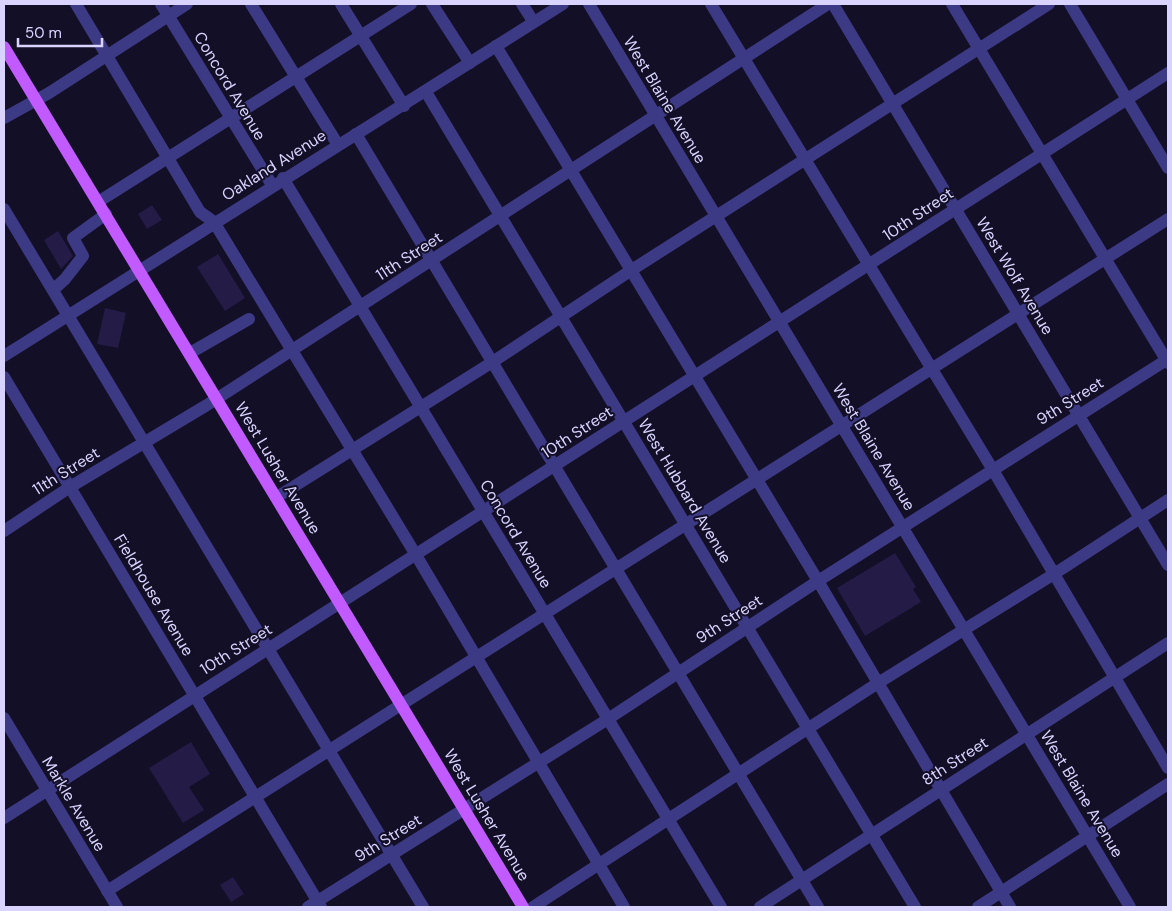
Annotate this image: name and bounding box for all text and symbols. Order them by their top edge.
scale bar [18,15,101,47]
text: 50 m [25,23,62,43]
street label: Concord Avenue [189,28,271,144]
street label: West Blaine Avenue [619,33,711,167]
street label: Oakland Avenue [218,124,330,206]
street label: 10th Street [879,183,957,245]
street label: West Wolf Avenue [972,213,1058,339]
street label: 11th Street [372,227,446,285]
street label: 9th Street [1033,372,1107,430]
street label: West Blaine Avenue [828,380,920,514]
street label: West Lusher Avenue [230,398,326,538]
street label: 10th Street [537,401,617,463]
street label: West Hubbard Avenue [633,415,737,567]
street label: 11th Street [29,442,103,500]
street label: Concord Avenue [475,476,557,592]
street label: Fieldhouse Avenue [109,530,199,660]
street label: 9th Street [692,590,766,648]
street label: 10th Street [196,619,276,679]
street label: West Blaine Avenue [1036,727,1128,861]
street label: 8th Street [918,732,992,790]
street label: West Lusher Avenue [439,745,535,885]
street label: Markle Avenue [37,753,111,855]
street label: 9th Street [351,809,425,867]

